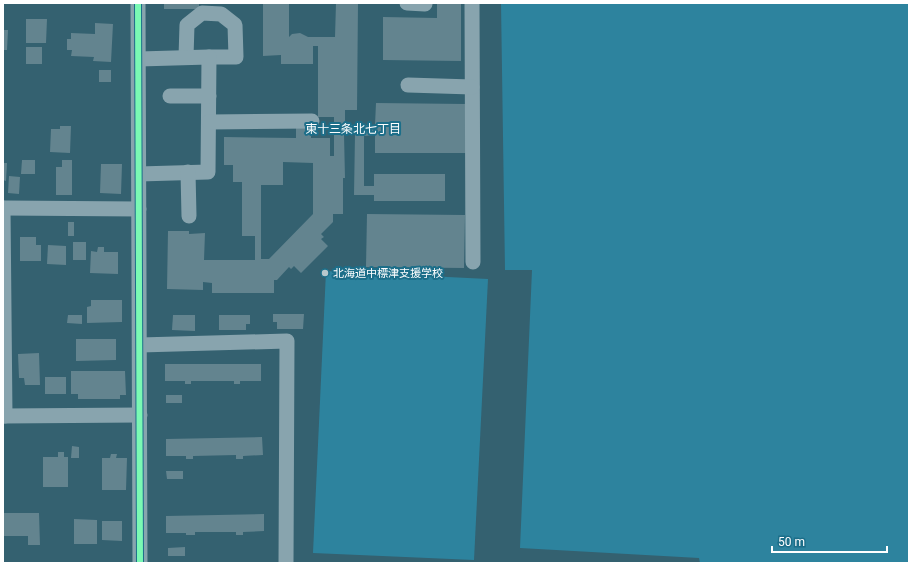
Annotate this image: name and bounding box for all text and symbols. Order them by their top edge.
district label: 東十三条北七丁目 [305,122,401,136]
place label: 北海道中標津支援学校 [333,267,443,280]
marker: 北海道中標津支援学校 [320,268,330,278]
scale bar [772,528,887,554]
text: 50 m [778,535,805,549]

